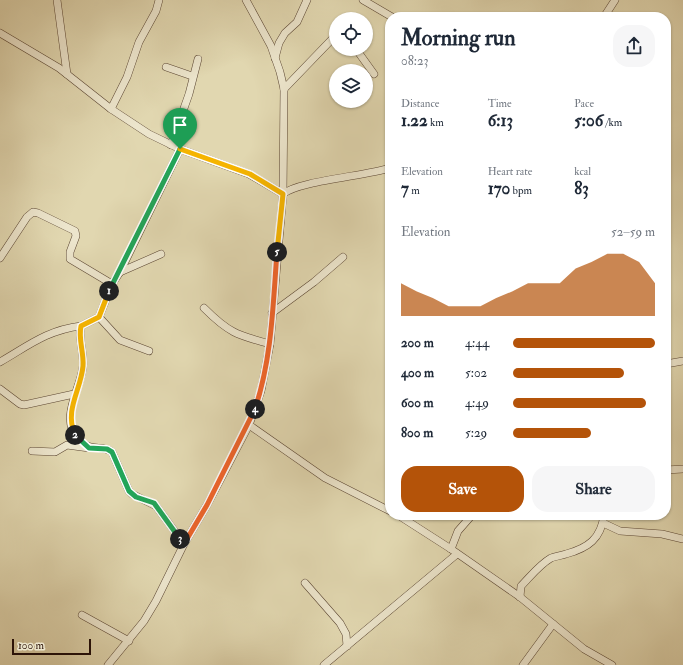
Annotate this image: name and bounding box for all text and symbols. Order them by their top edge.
map controls [329,12,373,108]
button: locate [329,12,373,56]
text: Morning run [401,24,516,52]
button: share [613,25,655,67]
text: 08:23 [401,53,429,69]
button: layers [329,64,373,108]
text: Distance [401,97,439,110]
text: Time [488,97,512,110]
text: Pace [574,97,594,110]
pin [163,108,197,149]
text: 1.22 [401,110,428,131]
text: 6:13 [488,110,513,131]
text: 5:06 [574,110,603,131]
icon: arrive [169,114,191,136]
text: km [428,116,444,129]
text: /km [603,116,622,129]
text: Elevation [401,165,443,178]
text: Heart rate [488,165,532,178]
text: kcal [574,165,591,178]
text: 7 [401,178,409,199]
text: 170 [488,178,510,199]
text: 83 [574,178,589,199]
text: m [409,184,420,197]
text: bpm [510,184,532,197]
text: Elevation [401,224,451,240]
text: 52–59 m [611,224,655,240]
pin: 5 [267,242,287,262]
text: 5 [275,245,279,258]
pin: 1 [99,281,119,301]
text: 1 [107,284,111,297]
text: 200 m [401,335,434,351]
text: 4:44 [465,335,489,351]
text: 400 m [401,365,434,381]
text: 5:02 [465,365,487,381]
text: 600 m [401,395,434,411]
text: 4:49 [465,395,489,411]
pin: 4 [245,399,265,419]
text: 4 [252,402,258,415]
pin: 2 [65,425,85,445]
text: 800 m [401,425,433,441]
text: 5:29 [465,425,487,441]
text: 2 [72,428,78,441]
button: Save [401,466,524,512]
button: Share [532,466,655,512]
pin: 3 [170,529,190,549]
text: 3 [178,532,182,545]
scale bar [12,637,91,656]
text: 100 m [18,639,44,652]

